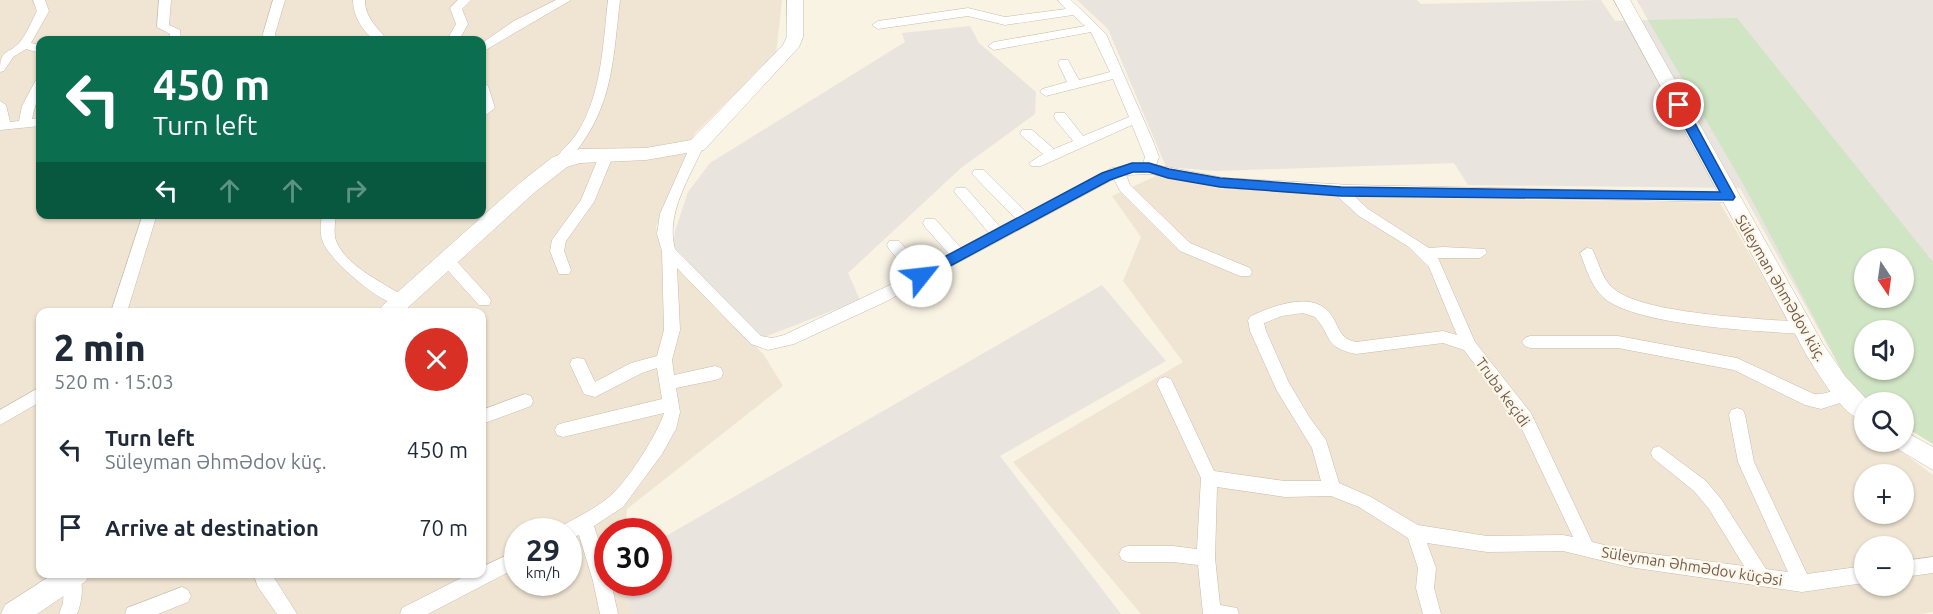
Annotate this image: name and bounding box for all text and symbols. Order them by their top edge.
icon: left [54,60,132,138]
text: 450 m [153,61,270,108]
pin [1653,79,1704,130]
icon: arrive [1662,88,1695,121]
text: Turn left [153,110,257,140]
icon: left [150,174,183,207]
icon: ahead [213,174,246,207]
icon: ahead [276,174,309,207]
icon: right [339,174,372,207]
street label: Süleyman Əhmədov küç. [1732,212,1830,364]
position arrow [889,244,953,308]
north arrow [1854,248,1914,308]
map controls [1854,248,1914,596]
button: sound [1854,320,1914,380]
text: 2 min [54,327,146,368]
button: close [405,328,468,391]
street label: Truba keçidi [1472,354,1534,430]
text: 520 m · 15:03 [54,370,174,393]
button: search [1854,392,1914,452]
text: Turn left [105,425,195,450]
icon: left [54,433,87,466]
text: 450 m [407,437,468,462]
text: Süleyman Əhmədov küç. [105,450,327,473]
button: + [1854,464,1914,524]
icon: arrive [54,511,87,544]
text: Arrive at destination [105,515,319,540]
text: 70 m [419,515,468,540]
speed limit sign: 30 [594,518,672,596]
text: 29 [526,533,560,567]
button: − [1854,536,1914,596]
street label: Süleyman Əhmədov küçəsi [1600,543,1784,589]
text: km/h [526,564,560,581]

